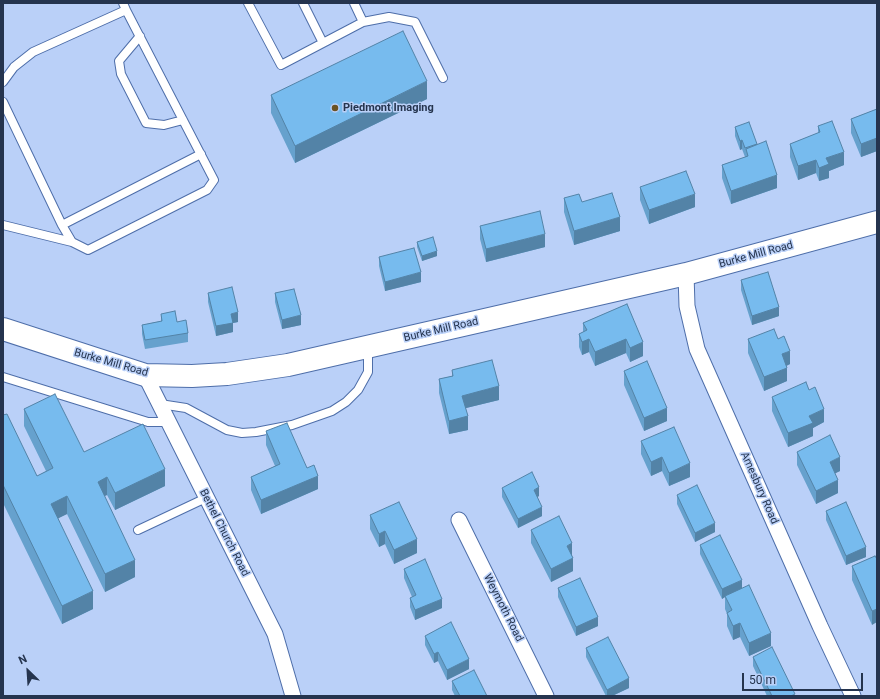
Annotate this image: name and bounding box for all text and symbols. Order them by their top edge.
place label: Piedmont Imaging [343,101,434,115]
marker: Piedmont Imaging [330,103,340,113]
street label: Burke Mill Road [717,239,795,271]
street label: Burke Mill Road [402,315,480,345]
street label: Burke Mill Road [73,346,149,380]
street label: Amesbury Road [737,450,781,526]
street label: Bethel Church Road [196,487,252,579]
street label: Weymoth Road [480,572,526,644]
north arrow [8,651,48,691]
text: N [16,652,29,667]
scale bar [744,665,865,691]
text: 50 m [749,673,776,687]

